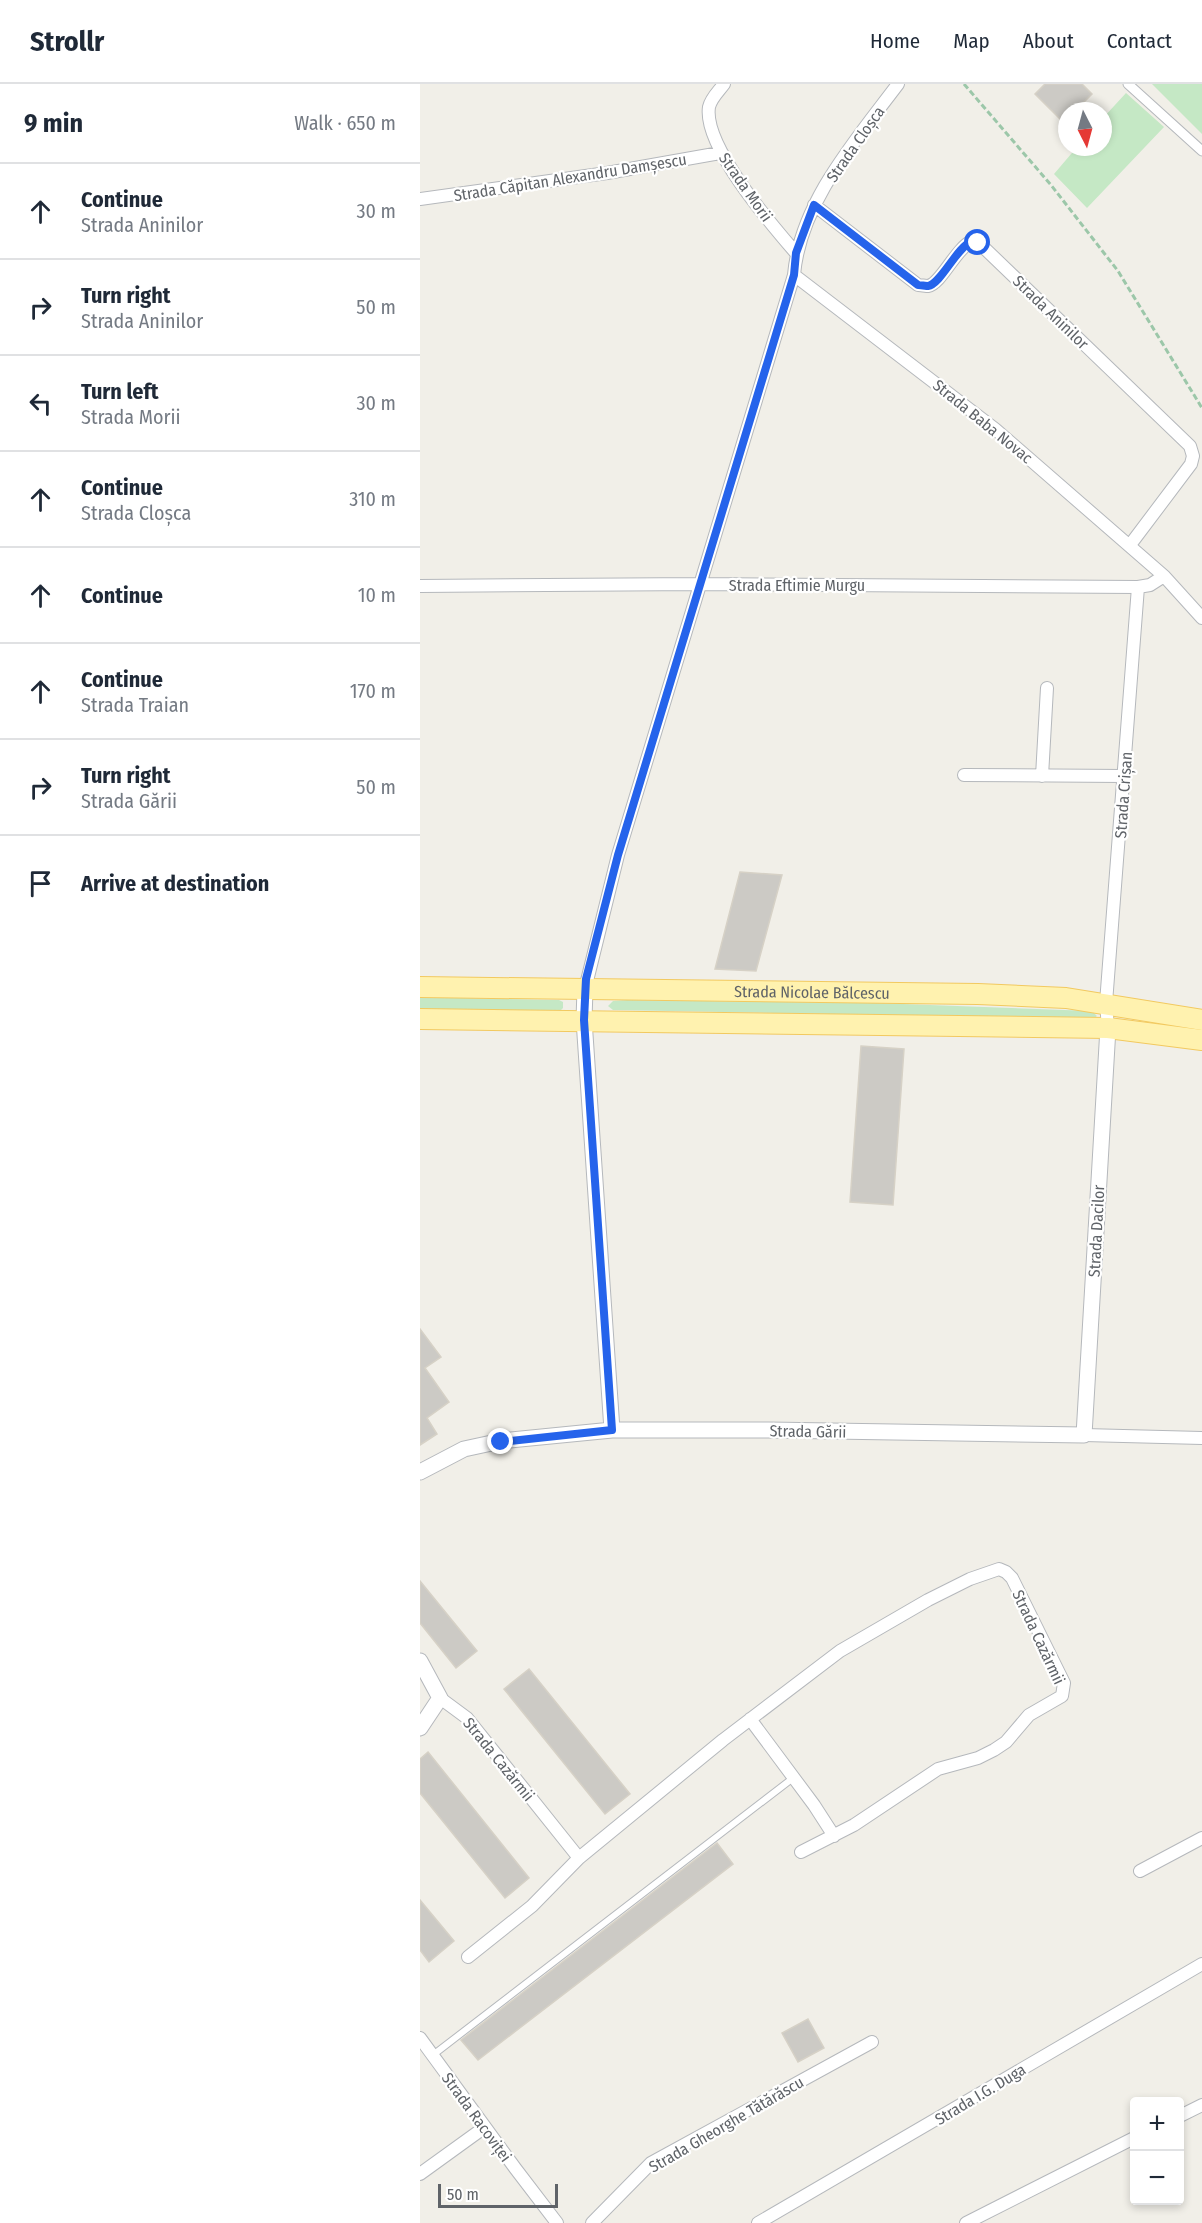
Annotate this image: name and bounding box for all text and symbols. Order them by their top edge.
text: Strollr [30,25,104,58]
text: Home [870,28,920,54]
text: Map [953,28,990,54]
text: About [1023,28,1074,54]
text: Contact [1107,28,1172,54]
north arrow [1058,102,1112,156]
street label: Strada Cloșca [822,103,889,186]
text: 9 min [24,108,83,139]
text: Walk · 650 m [294,111,396,135]
street label: Strada Morii [715,149,776,225]
street label: Strada Căpitan Alexandru Damșescu [452,150,688,206]
text: Continue [81,186,163,213]
icon: ahead [24,195,57,228]
text: 30 m [356,199,396,223]
text: Strada Aninilor [81,213,203,237]
route start [964,229,990,255]
street label: Strada Aninilor [1009,272,1093,353]
text: Turn right [81,282,170,309]
icon: right [24,291,57,324]
text: 50 m [356,295,396,319]
text: Strada Aninilor [81,309,203,333]
street label: Strada Baba Novac [929,375,1036,467]
text: Turn left [81,378,159,405]
icon: left [24,387,57,420]
text: 30 m [356,391,396,415]
text: Strada Morii [81,405,181,429]
text: Continue [81,474,163,501]
icon: ahead [24,483,57,516]
text: 310 m [349,487,396,511]
text: Strada Cloșca [81,501,191,525]
street label: Strada Eftimie Murgu [729,576,865,595]
icon: ahead [24,579,57,612]
text: Continue [81,582,163,609]
text: 10 m [358,583,396,607]
text: Continue [81,666,163,693]
icon: ahead [24,675,57,708]
text: 170 m [350,679,396,703]
text: Strada Traian [81,693,189,717]
street label: Strada Crișan [1111,751,1137,839]
text: Turn right [81,762,170,789]
icon: right [24,771,57,804]
text: 50 m [356,775,396,799]
text: Strada Gării [81,789,177,813]
icon: arrive [24,867,57,900]
text: Arrive at destination [81,870,269,897]
street label: Strada Nicolae Bălcescu [734,982,890,1003]
street label: Strada Dacilor [1085,1184,1108,1278]
street label: Strada Gării [769,1421,847,1442]
route end [487,1428,513,1454]
street label: Strada Cazărmii [1008,1587,1069,1687]
street label: Strada Cazărmii [459,1714,538,1805]
street label: Strada I.G. Duga [931,2060,1029,2129]
street label: Strada Racoviței [437,2069,515,2166]
street label: Strada Gheorghe Tătărăscu [646,2072,807,2176]
map controls [1130,2097,1184,2205]
button: + [1130,2097,1184,2151]
button: − [1130,2151,1184,2205]
scale bar [438,2181,558,2208]
text: 50 m [447,2185,479,2204]

